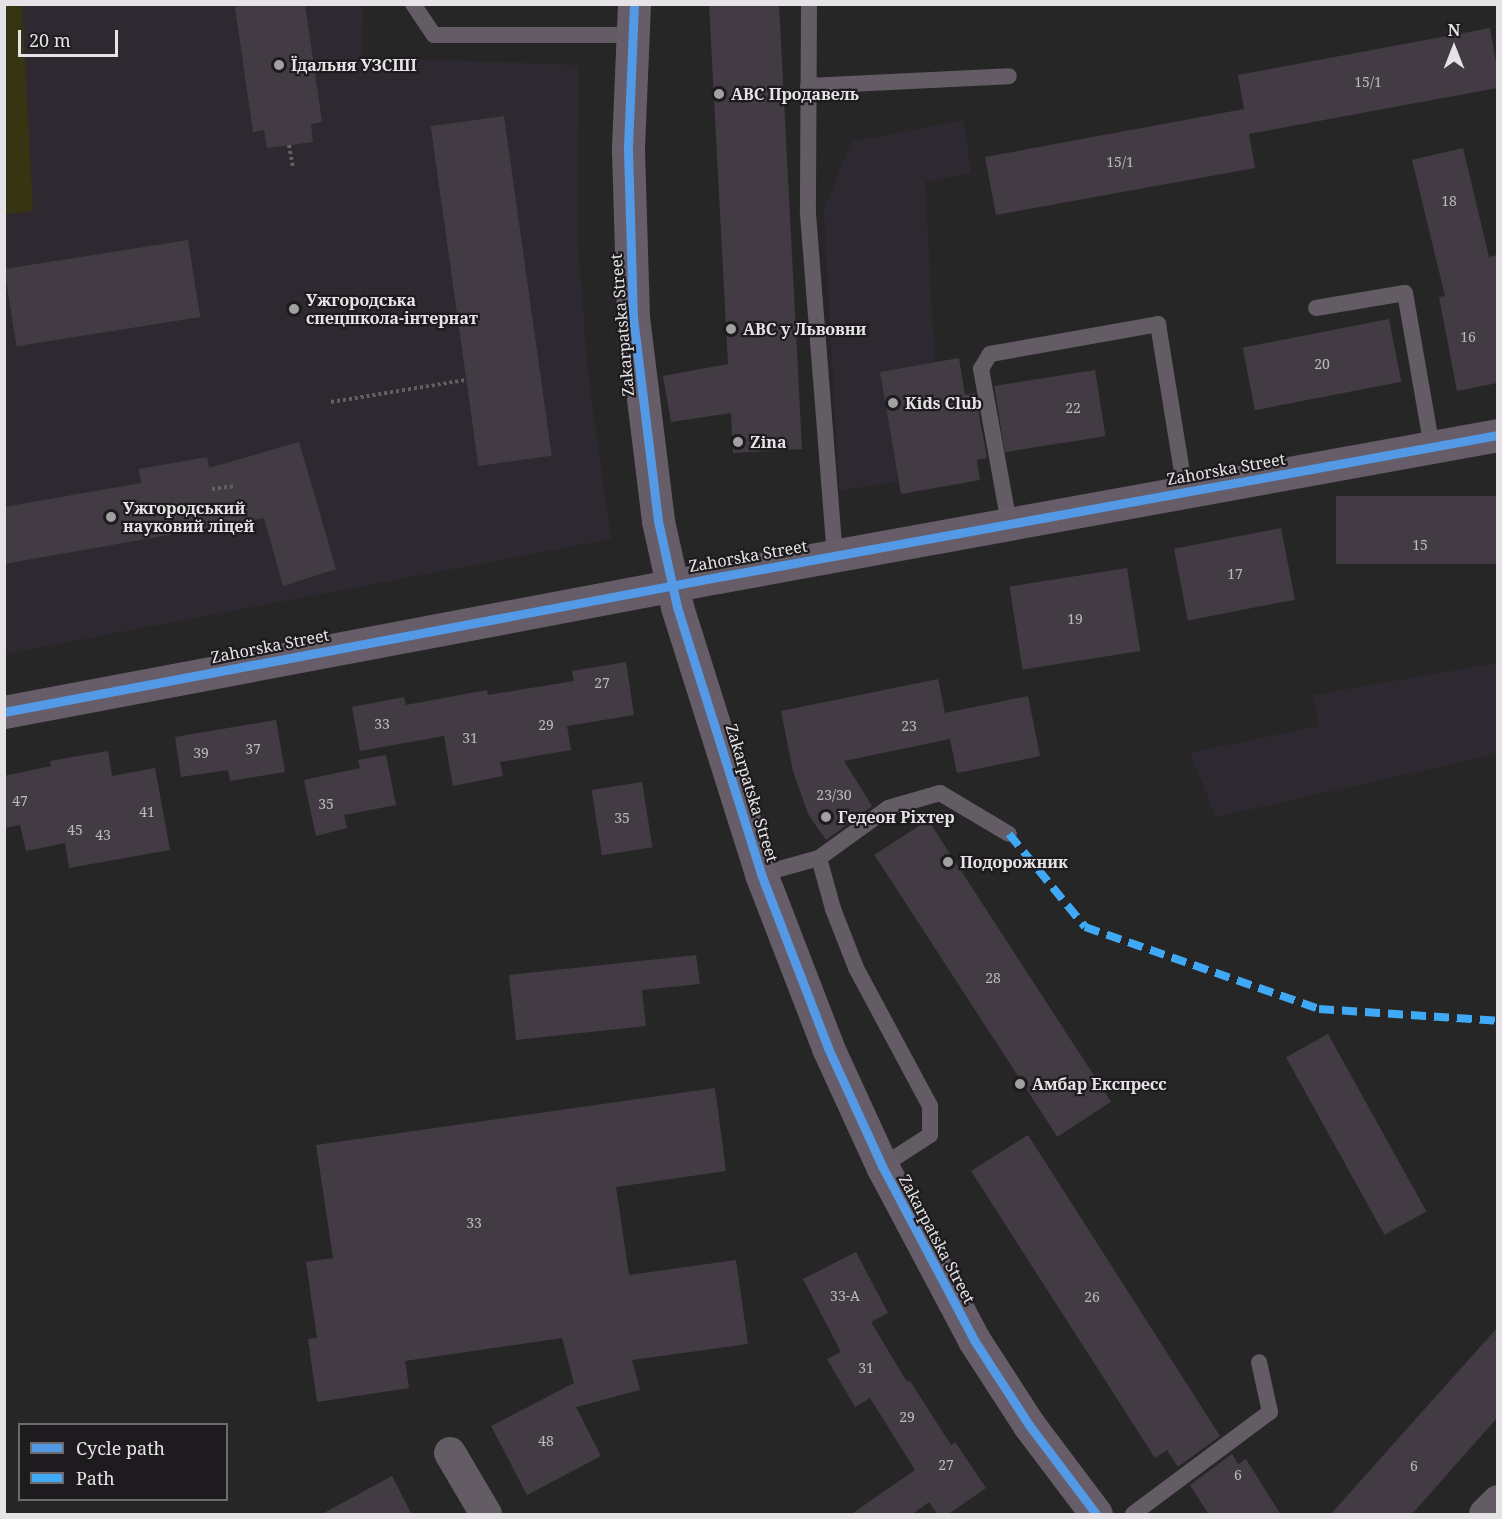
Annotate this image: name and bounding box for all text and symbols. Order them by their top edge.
scale bar [21,18,122,56]
north arrow [1424,18,1484,78]
text: N [1448,19,1460,41]
text: 20 m [29,28,71,52]
place label: Їдальня УЗСШІ [291,55,417,75]
marker: Їдальня УЗСШІ [272,58,286,72]
house number: 15/1 [1354,74,1382,90]
place label: ABC Продавель [731,84,859,104]
marker: ABC Продавель [712,87,726,101]
house number: 15/1 [1106,154,1134,170]
house number: 18 [1441,193,1457,209]
street label: Zakarpatska Street [606,253,638,397]
place label: Ужгородська спецшкола-інтернат [306,290,478,328]
marker: Ужгородська спецшкола-інтернат [287,302,301,316]
place label: ABC у Львовни [743,319,866,339]
marker: ABC у Львовни [724,322,738,336]
house number: 16 [1460,329,1476,345]
house number: 20 [1314,356,1330,372]
place label: Kids Club [905,393,982,413]
marker: Kids Club [886,396,900,410]
house number: 22 [1065,400,1081,416]
place label: Zina [750,432,787,452]
marker: Zina [731,435,745,449]
street label: Zahorska Street [1165,449,1287,489]
place label: Ужгородський науковий ліцей [123,498,254,536]
marker: Ужгородський науковий ліцей [104,510,118,524]
street label: Zahorska Street [687,536,809,576]
house number: 15 [1412,537,1428,553]
house number: 17 [1227,566,1243,582]
house number: 19 [1067,611,1083,627]
street label: Zahorska Street [209,625,331,667]
house number: 27 [594,675,610,691]
house number: 33 [374,716,390,732]
house number: 29 [538,717,554,733]
house number: 23 [901,718,917,734]
street label: Zakarpatska Street [722,722,782,864]
house number: 31 [462,730,478,746]
house number: 37 [245,741,261,757]
house number: 39 [193,745,209,761]
house number: 23/30 [816,787,852,803]
house number: 47 [12,793,28,809]
house number: 35 [318,796,334,812]
house number: 41 [139,804,155,820]
place label: Гедеон Ріхтер [838,807,955,827]
house number: 35 [614,810,630,826]
marker: Гедеон Ріхтер [819,810,833,824]
house number: 45 [67,822,83,838]
house number: 43 [95,827,111,843]
place label: Подорожник [960,852,1068,872]
marker: Подорожник [941,855,955,869]
house number: 28 [985,970,1001,986]
place label: Амбар Експресс [1032,1074,1167,1094]
marker: Амбар Експресс [1013,1077,1027,1091]
street label: Zakarpatska Street [895,1171,979,1307]
house number: 33 [466,1215,482,1231]
house number: 33-А [830,1288,860,1304]
house number: 26 [1084,1289,1100,1305]
house number: 31 [858,1360,874,1376]
house number: 29 [899,1409,915,1425]
legend [18,1423,228,1501]
house number: 48 [538,1433,554,1449]
text: Cycle path [76,1436,165,1460]
house number: 27 [938,1457,954,1473]
house number: 6 [1410,1458,1418,1474]
text: Path [76,1466,115,1490]
house number: 6 [1234,1467,1242,1483]

